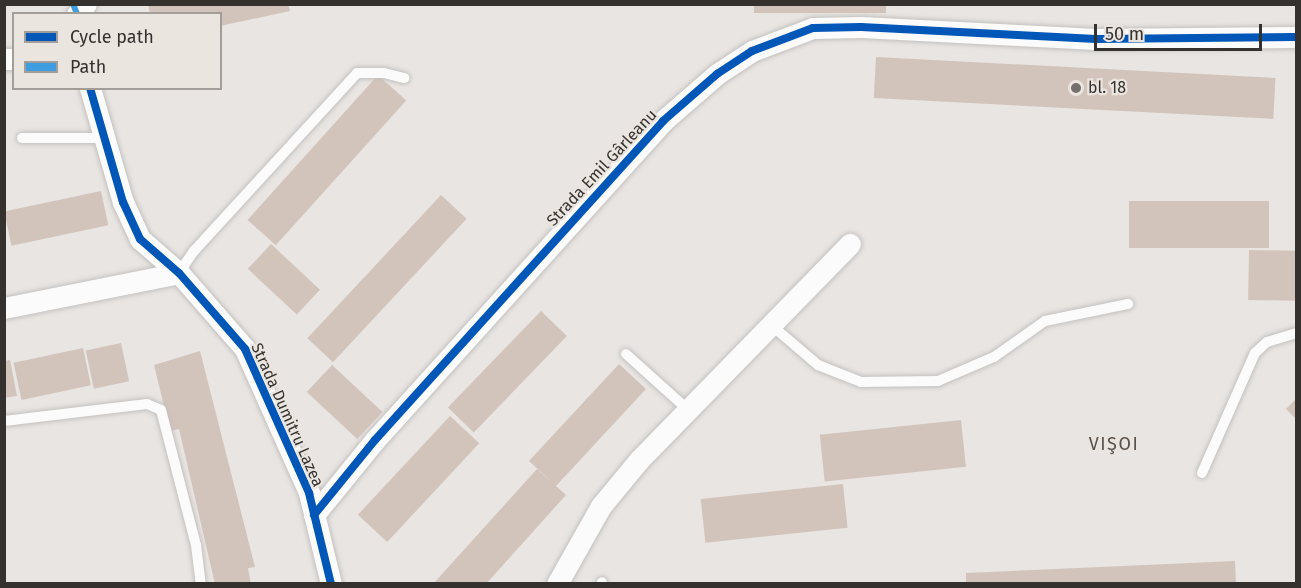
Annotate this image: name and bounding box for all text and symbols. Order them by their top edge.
legend [12,12,222,90]
scale bar [1097,12,1265,50]
text: 50 m [1105,23,1144,45]
text: Cycle path [70,26,154,48]
text: Path [70,56,106,78]
place label: bl. 18 [1088,78,1126,98]
marker: bl. 18 [1069,81,1083,95]
street label: Strada Emil Gârleanu [543,106,661,230]
street label: Strada Dumitru Lazea [247,340,327,490]
district label: VIŞOI [1089,433,1139,455]

